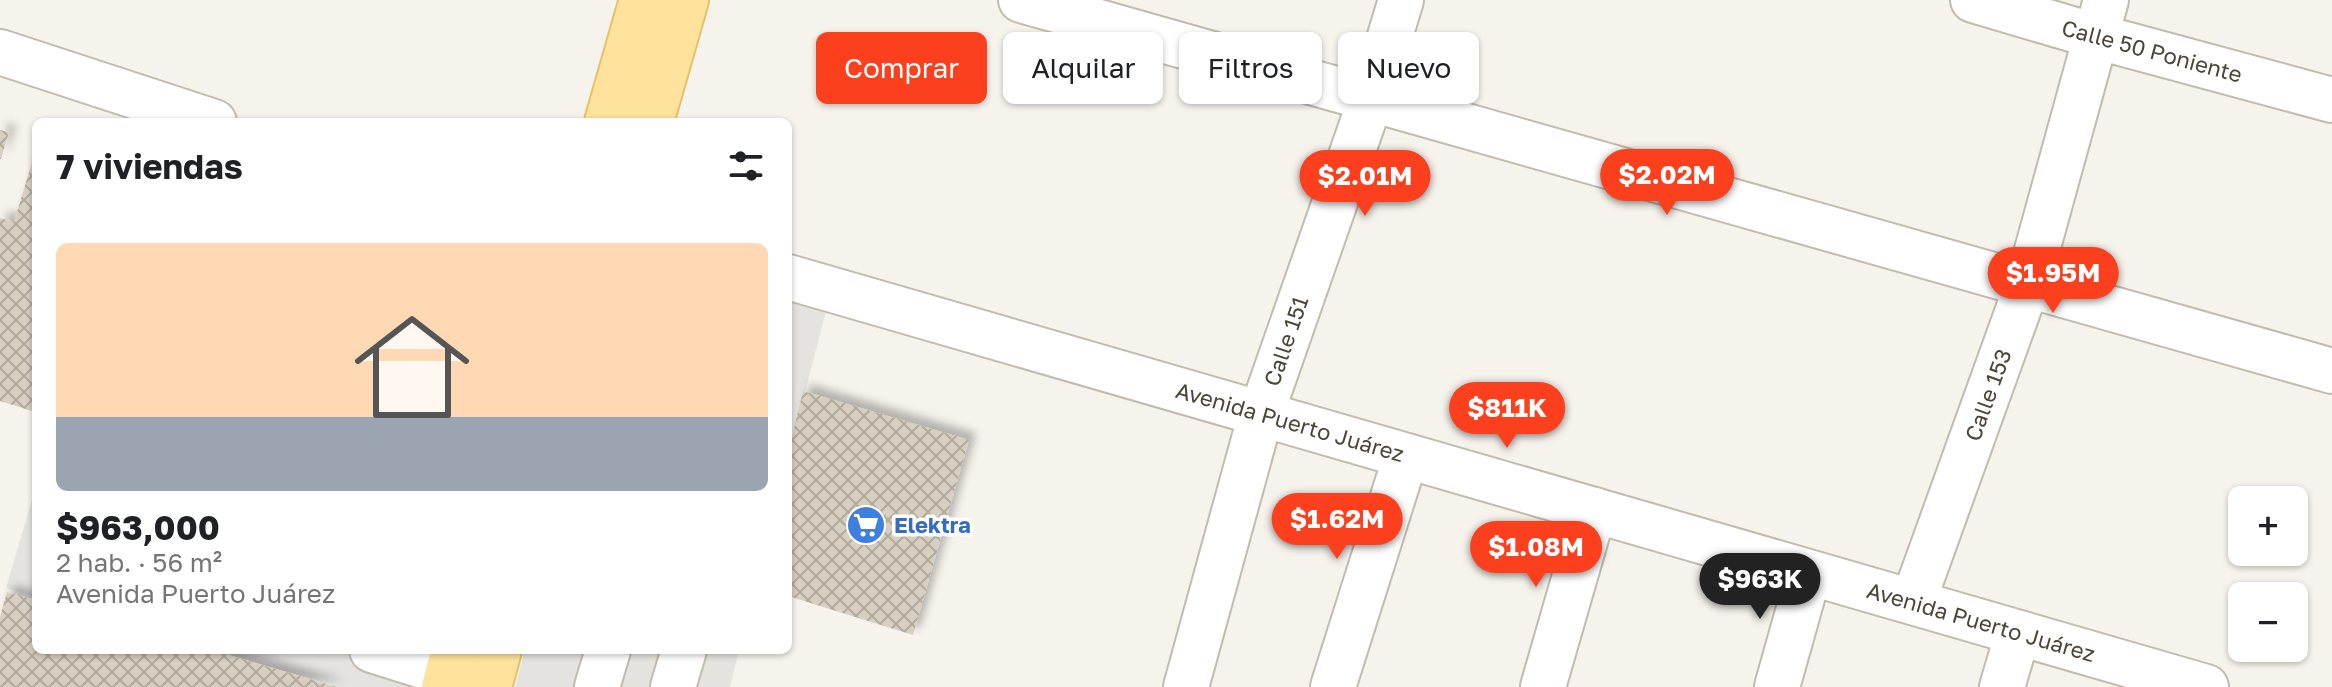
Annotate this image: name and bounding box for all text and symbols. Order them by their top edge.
street label: Calle 50 Poniente [2059,13,2245,88]
chip: Comprar [816,32,987,104]
chip: Alquilar [1003,32,1163,104]
chip: Filtros [1179,32,1322,104]
chip: Nuevo [1338,32,1479,104]
icon: filters [724,144,768,188]
text: 7 viviendas [56,146,243,186]
pin: $2.02M [1602,149,1732,217]
pin: $2.01M [1300,150,1430,218]
text: $2.02M [1618,159,1716,190]
text: $2.01M [1317,160,1413,191]
pin: $1.95M [1988,247,2118,315]
text: $1.95M [2006,257,2100,288]
street label: Calle 151 [1258,292,1314,389]
icon: home [340,295,484,439]
street label: Calle 153 [1958,345,2017,444]
street label: Avenida Puerto Juárez [1173,376,1407,467]
pin: $811K [1451,382,1563,450]
text: $811K [1467,392,1547,423]
map controls [2228,486,2308,662]
button: + [2228,486,2308,566]
pin: $1.62M [1272,493,1402,561]
text: $1.62M [1290,503,1384,534]
supermarket icon: Elektra [845,504,887,546]
text: $963,000 [56,507,220,547]
place label: Elektra [894,511,971,538]
pin: $1.08M [1471,521,1601,589]
text: $1.08M [1488,531,1584,562]
text: 2 hab. · 56 m² [56,547,222,578]
pin: $963K [1704,553,1816,621]
text: $963K [1717,563,1803,594]
street label: Avenida Puerto Juárez [1864,576,2098,667]
text: Avenida Puerto Juárez [56,578,335,609]
button: − [2228,582,2308,662]

